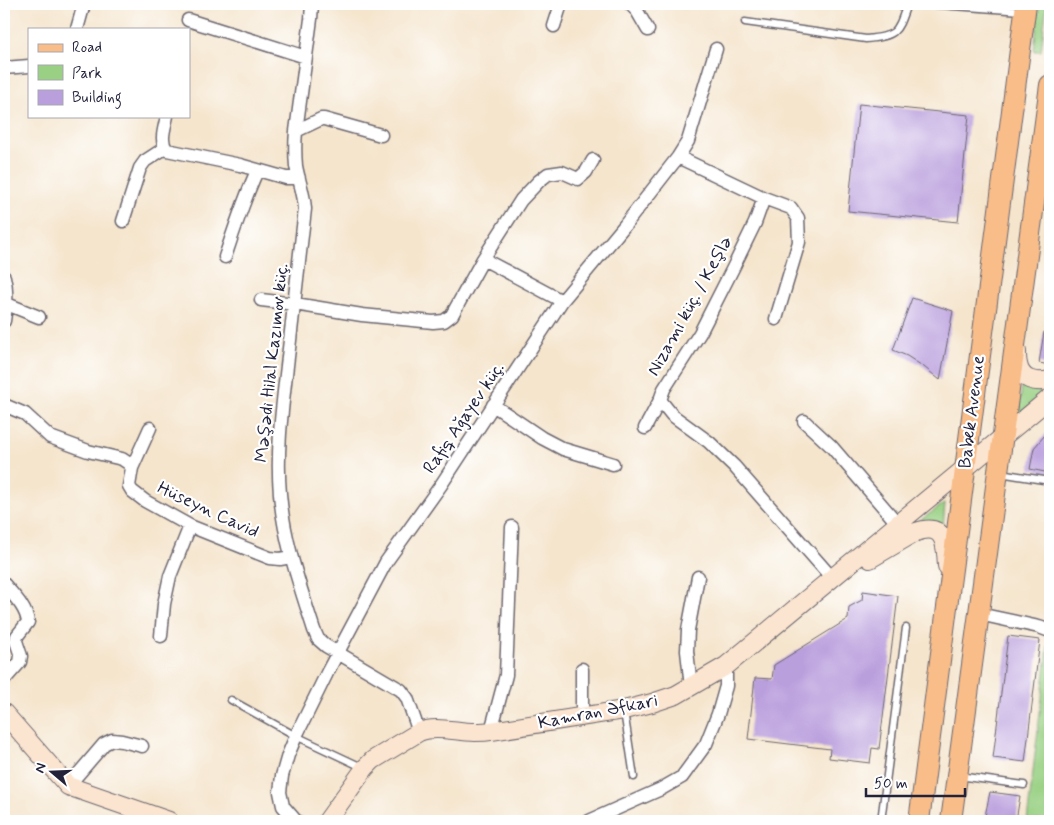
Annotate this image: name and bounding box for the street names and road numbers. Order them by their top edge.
street label: Nizami küç. / Keşlə [642,232,738,380]
street label: Məşədi Hilal Kazımov küç. [250,262,294,464]
street label: Babek Avenue [953,354,991,470]
street label: Rafiq Ağayev küç. [418,357,510,479]
street label: Hüseyn Cavid [153,476,263,544]
street label: Kamran Əfkari [536,689,660,735]

